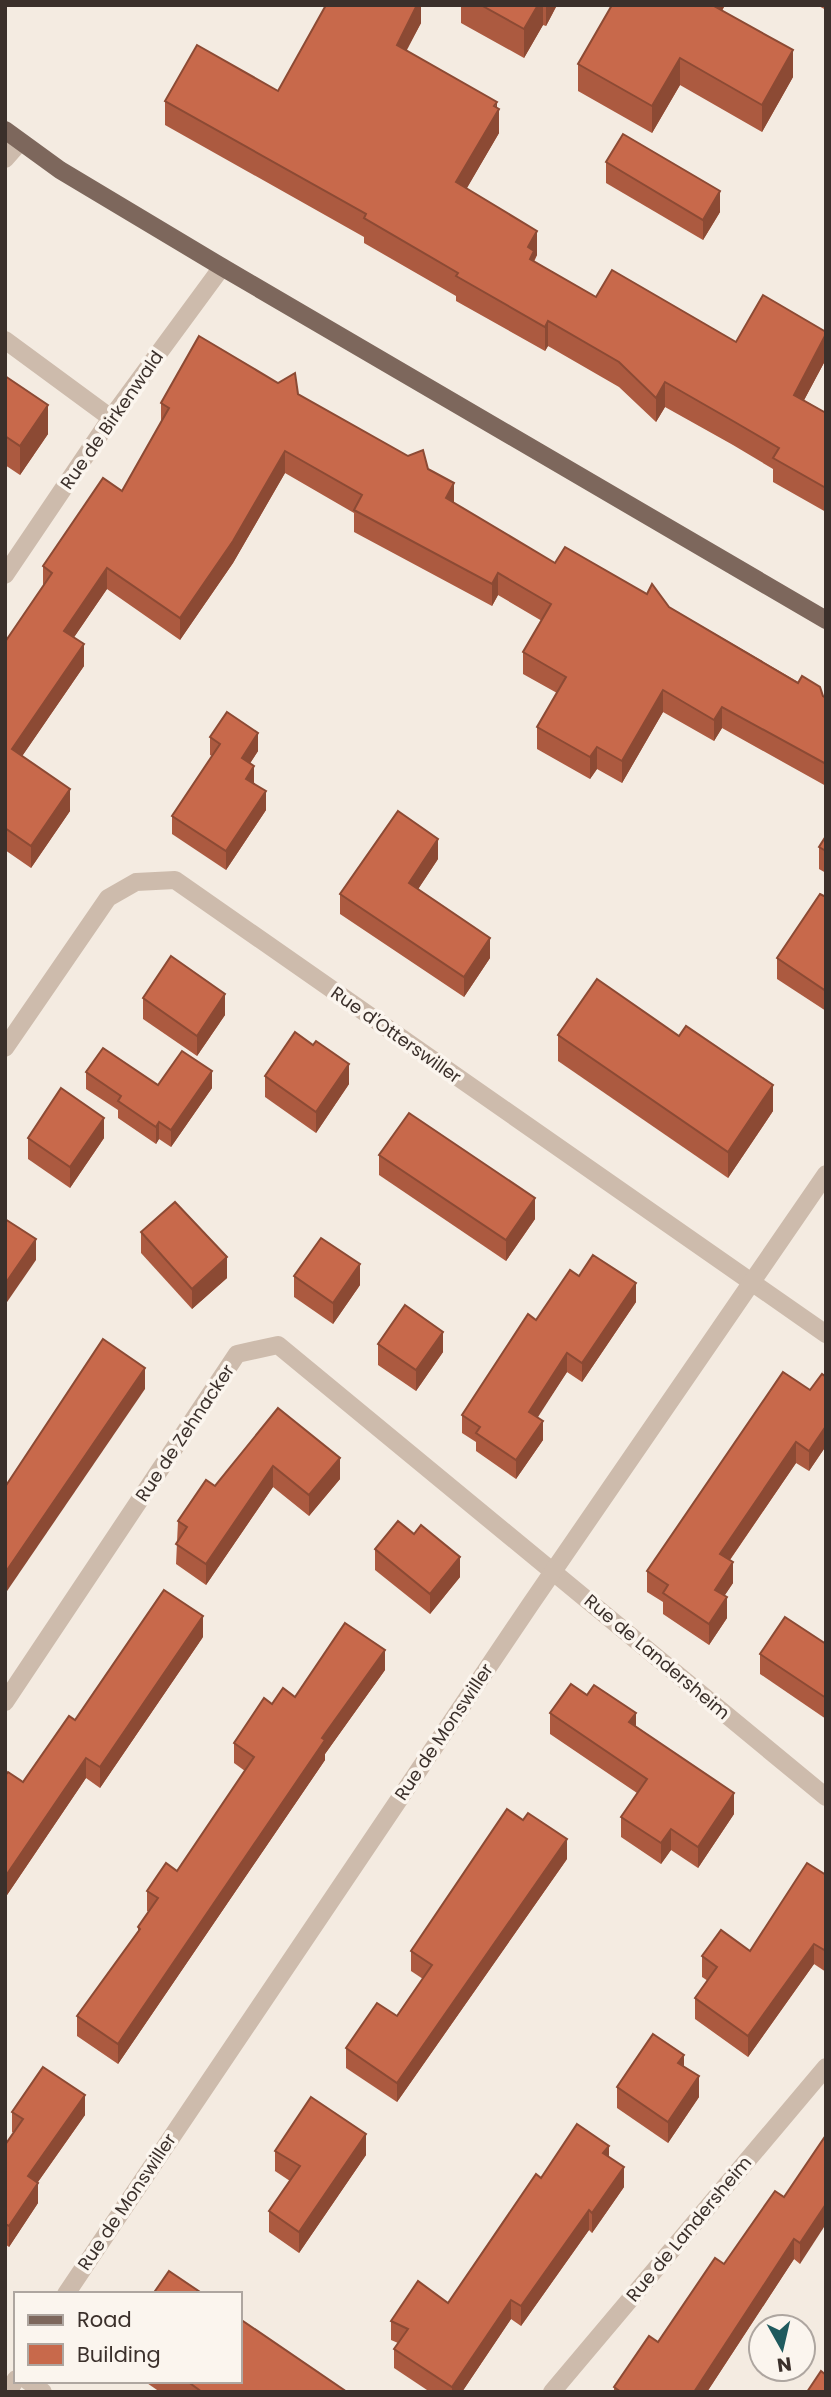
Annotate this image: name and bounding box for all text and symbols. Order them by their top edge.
street label: Rue de Birkenwald [54,345,169,494]
street label: Rue d'Otterswiller [326,980,467,1089]
street label: Rue de Zehnacker [129,1359,240,1506]
street label: Rue de Landersheim [579,1588,735,1725]
street label: Rue de Monswiller [388,1658,499,1805]
street label: Rue de Monswiller [71,2128,182,2275]
street label: Rue de Landersheim [620,2151,757,2307]
legend [14,2292,242,2383]
text: Road [77,2305,132,2334]
north arrow [747,2313,817,2383]
text: Building [77,2340,161,2369]
text: N [775,2350,793,2379]

